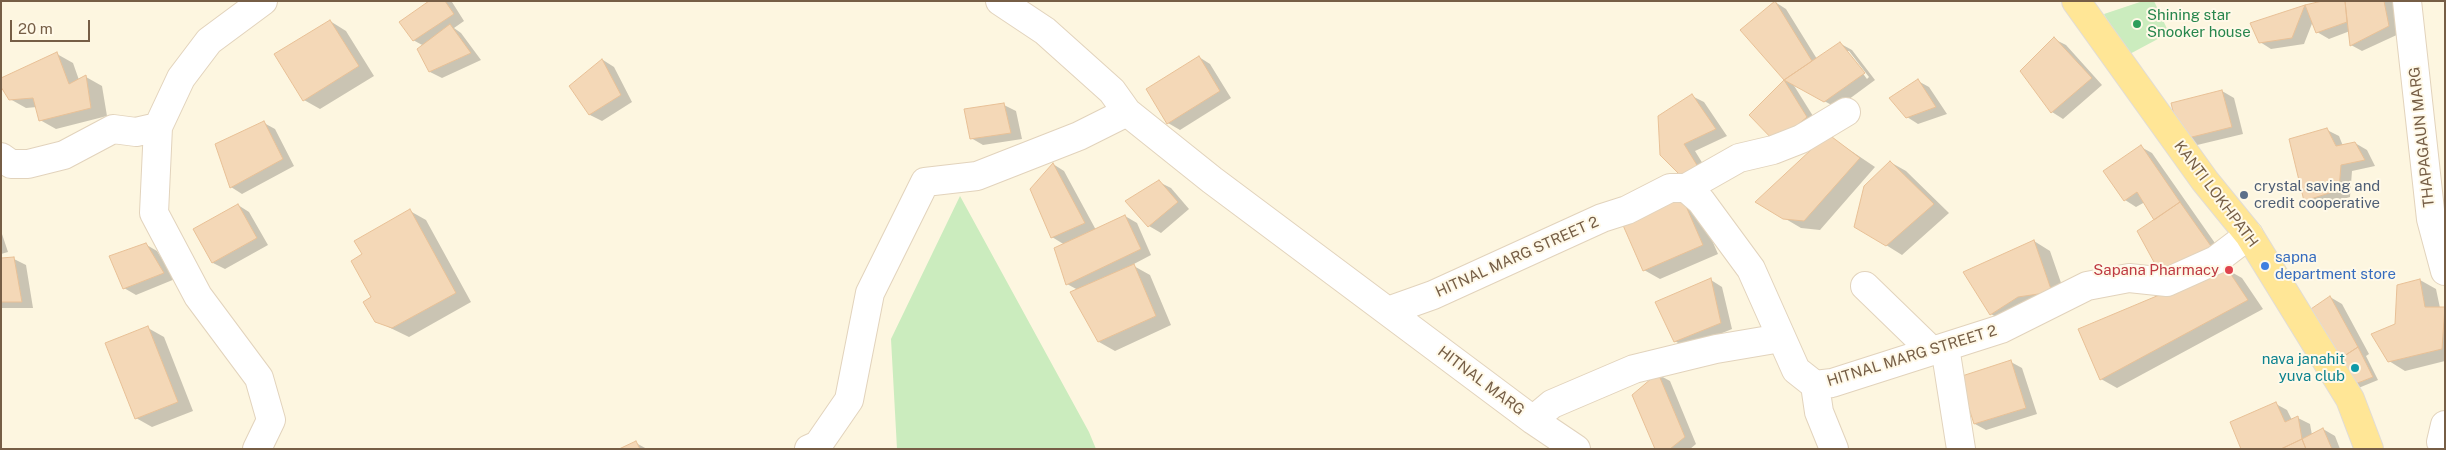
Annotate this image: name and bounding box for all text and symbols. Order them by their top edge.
place label: Shining star Snooker house [2147,6,2251,41]
scale bar [12,10,92,42]
marker: Shining star Snooker house [2131,18,2143,30]
text: 20 m [18,20,53,37]
street label: THAPAGAUN MARG [2406,66,2438,208]
street label: KANTI LOKHPATH [2170,137,2262,251]
place label: crystal saving and credit cooperative [2254,177,2380,212]
marker: crystal saving and credit cooperative [2238,189,2250,201]
street label: HITNAL MARG STREET 2 [1433,213,1601,301]
place label: sapna department store [2275,248,2396,283]
marker: sapna department store [2259,260,2271,272]
place label: Sapana Pharmacy [2093,261,2219,279]
marker: Sapana Pharmacy [2223,264,2235,276]
street label: HITNAL MARG STREET 2 [1825,322,1999,390]
street label: HITNAL MARG [1434,343,1528,419]
place label: nava janahit yuva club [2262,350,2345,385]
marker: nava janahit yuva club [2349,362,2361,374]

